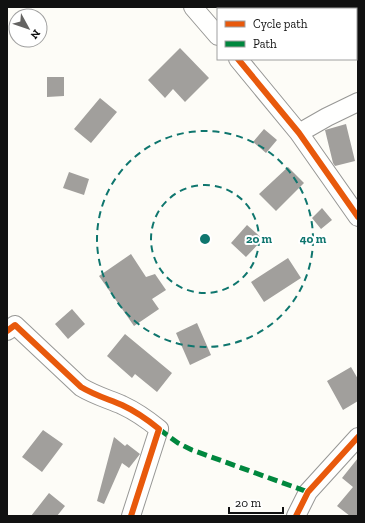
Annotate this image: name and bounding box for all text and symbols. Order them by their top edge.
north arrow [8,8,48,48]
legend [217,8,357,60]
text: Cycle path [253,17,308,31]
text: N [27,27,43,42]
text: Path [253,37,277,51]
centre of rings [198,232,212,246]
text: 20 m [246,232,273,246]
text: 40 m [300,232,327,246]
scale bar [229,489,283,515]
text: 20 m [235,496,262,510]

